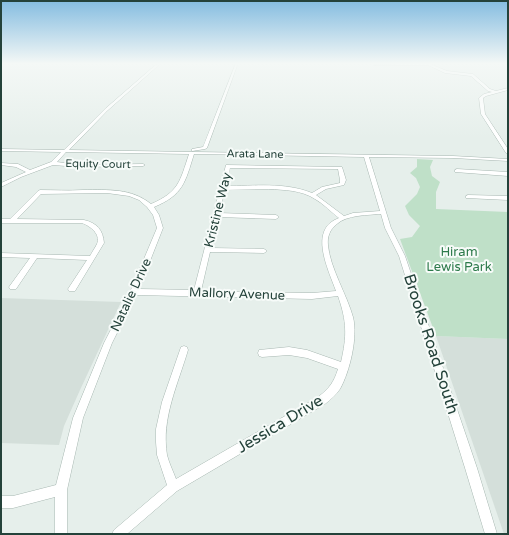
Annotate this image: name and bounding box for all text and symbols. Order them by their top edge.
street label: Arata Lane [226,147,284,161]
street label: Equity Court [65,157,131,171]
street label: Kristine Way [201,171,235,249]
park label: Hiram Lewis Park [426,244,492,275]
street label: Natalie Drive [107,256,155,334]
street label: Brooks Road South [399,271,463,417]
street label: Mallory Avenue [189,284,285,304]
street label: Jessica Drive [233,390,327,458]

